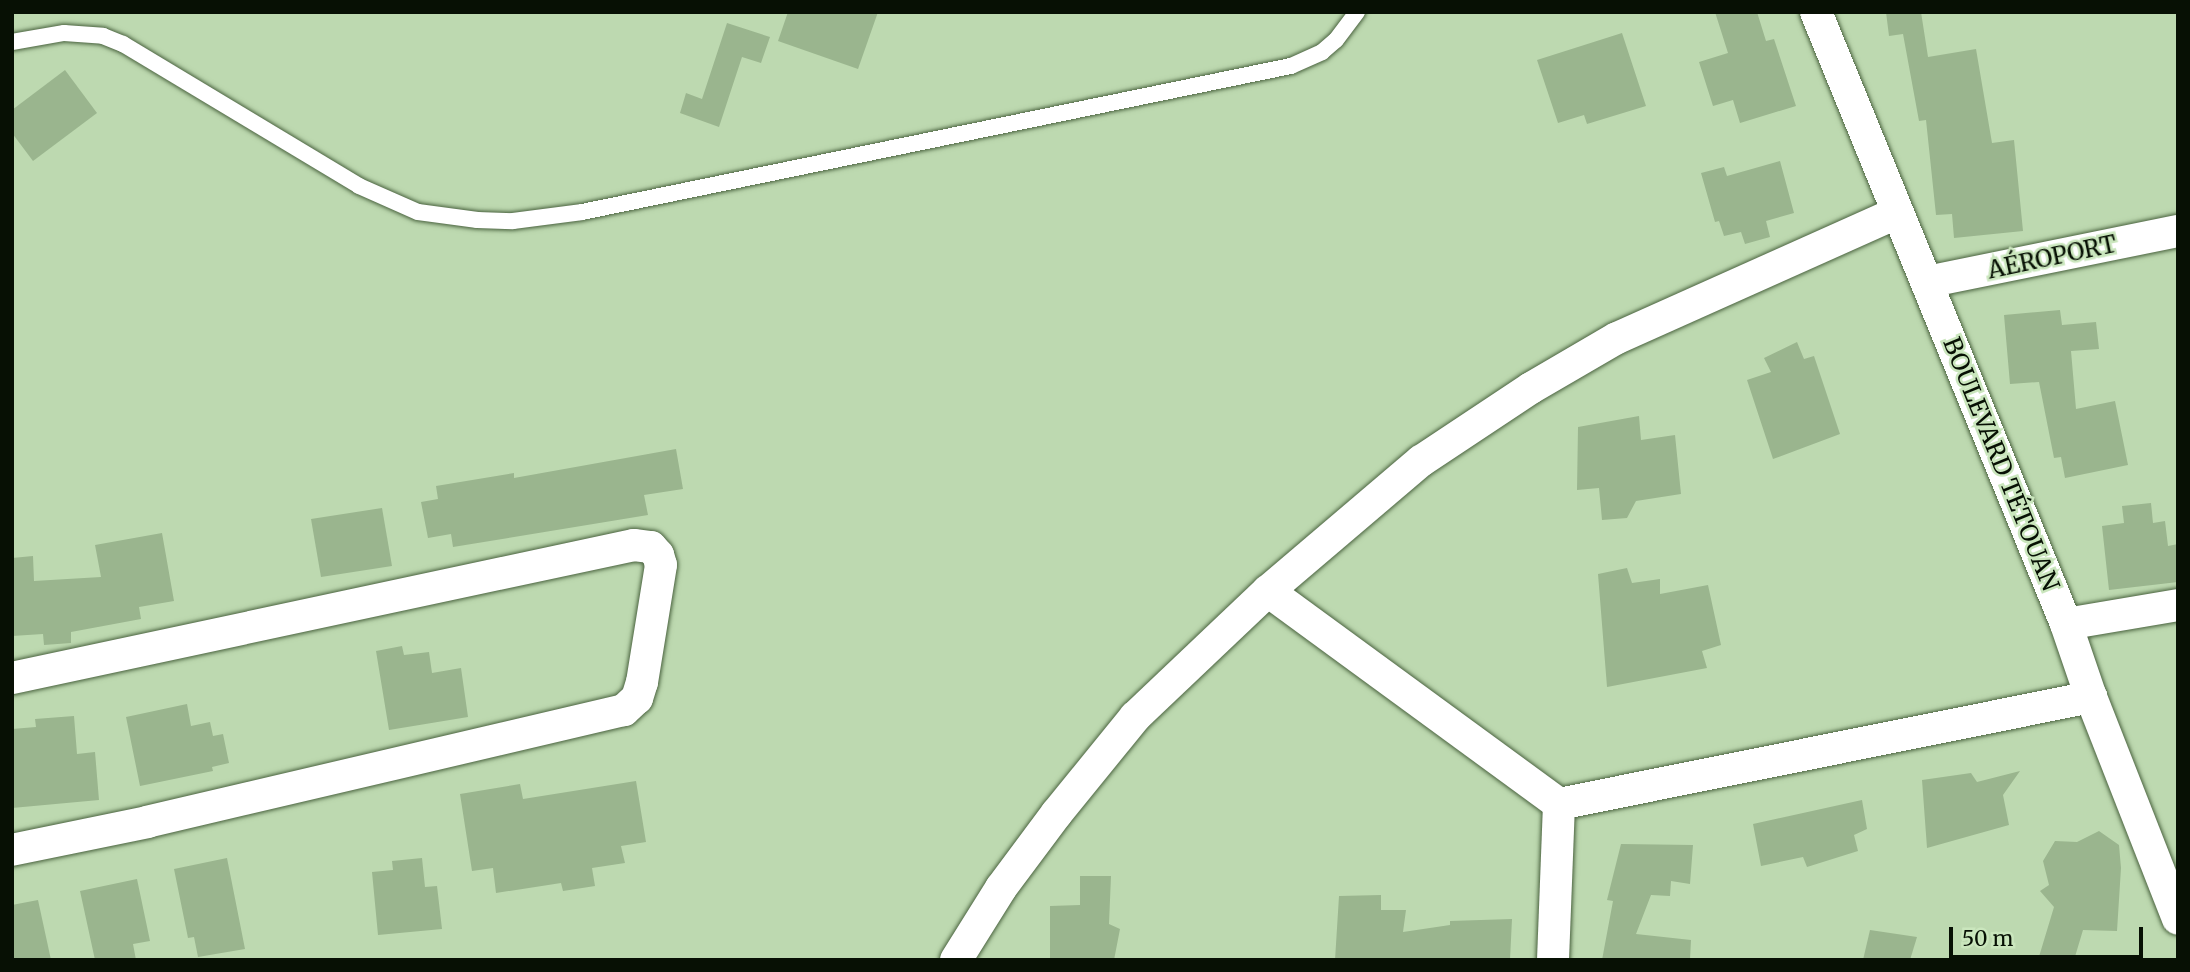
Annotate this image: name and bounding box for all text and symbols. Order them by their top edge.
street label: AÉROPORT [1985,229,2119,285]
street label: BOULEVARD TÉTOUAN [1937,333,2065,595]
scale bar [1952,912,2146,956]
text: 50 m [1962,925,2013,952]

